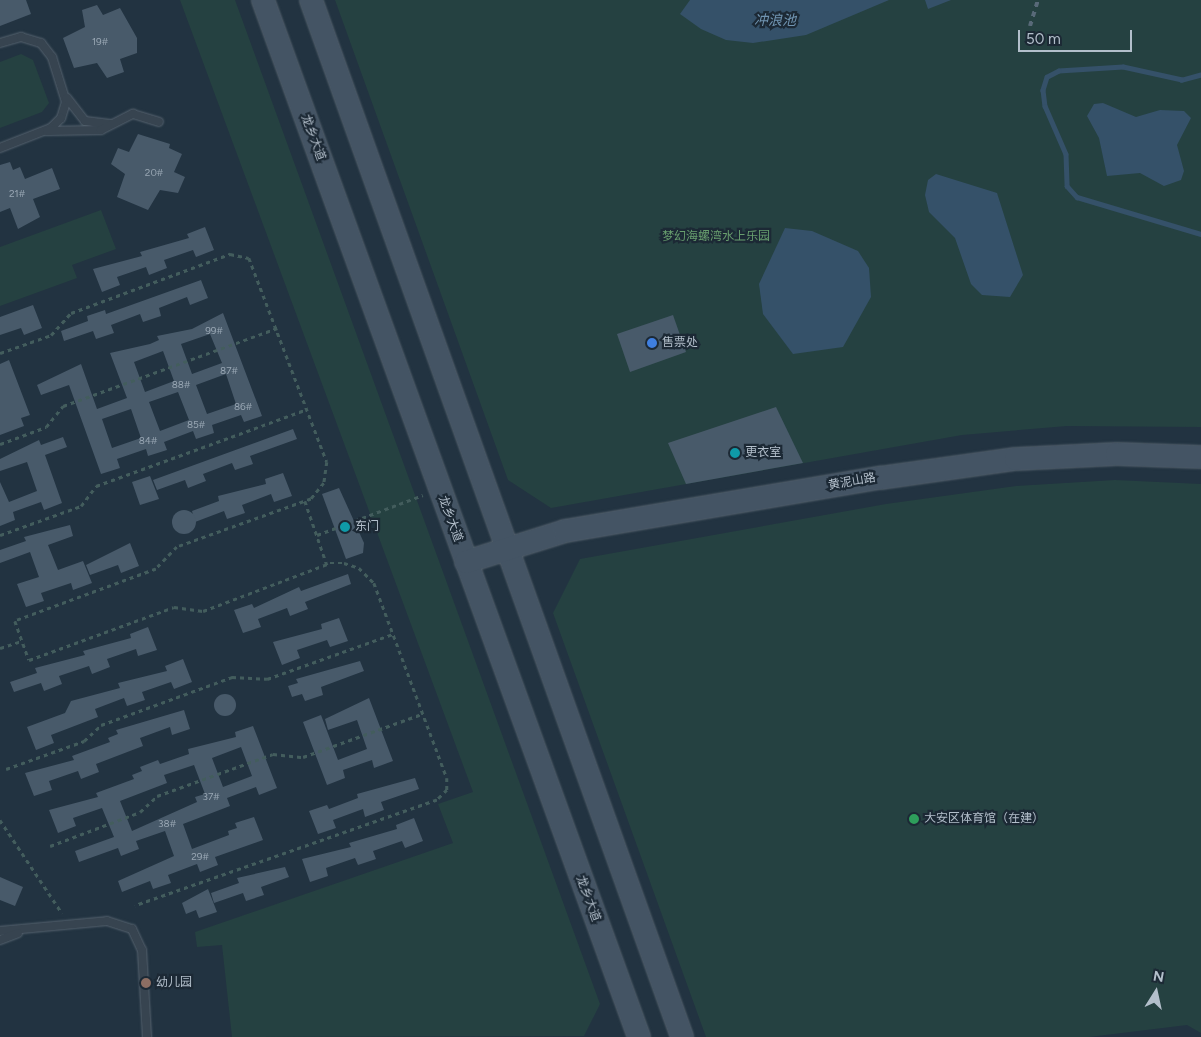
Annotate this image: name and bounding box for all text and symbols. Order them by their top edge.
water label: 冲浪池 [754,13,796,29]
scale bar [1021,20,1135,52]
text: 50 m [1026,30,1061,48]
house number: 19# [92,36,108,48]
street label: 龙乡大道 [298,113,328,163]
house number: 20# [145,167,163,179]
house number: 21# [9,188,25,200]
park label: 梦幻海螺湾水上乐园 [662,230,770,244]
house number: 99# [205,325,223,337]
place label: 售票处 [662,336,698,350]
marker: 售票处 [646,337,658,349]
house number: 87# [220,365,238,377]
house number: 88# [172,379,190,391]
house number: 86# [234,401,252,413]
house number: 85# [187,419,205,431]
house number: 84# [139,435,157,447]
place label: 更衣室 [745,446,781,460]
marker: 更衣室 [729,447,741,459]
street label: 黄泥山路 [827,471,877,493]
street label: 龙乡大道 [435,494,465,544]
place label: 东门 [355,520,379,534]
marker: 东门 [339,521,351,533]
house number: 37# [202,791,220,803]
place label: 大安区体育馆（在建） [924,812,1044,826]
marker: 大安区体育馆（在建） [908,813,920,825]
house number: 38# [158,818,176,830]
house number: 29# [191,851,209,863]
street label: 龙乡大道 [573,874,603,924]
north arrow [1131,967,1181,1017]
text: N [1152,967,1165,986]
place label: 幼儿园 [156,976,192,990]
marker: 幼儿园 [140,977,152,989]

